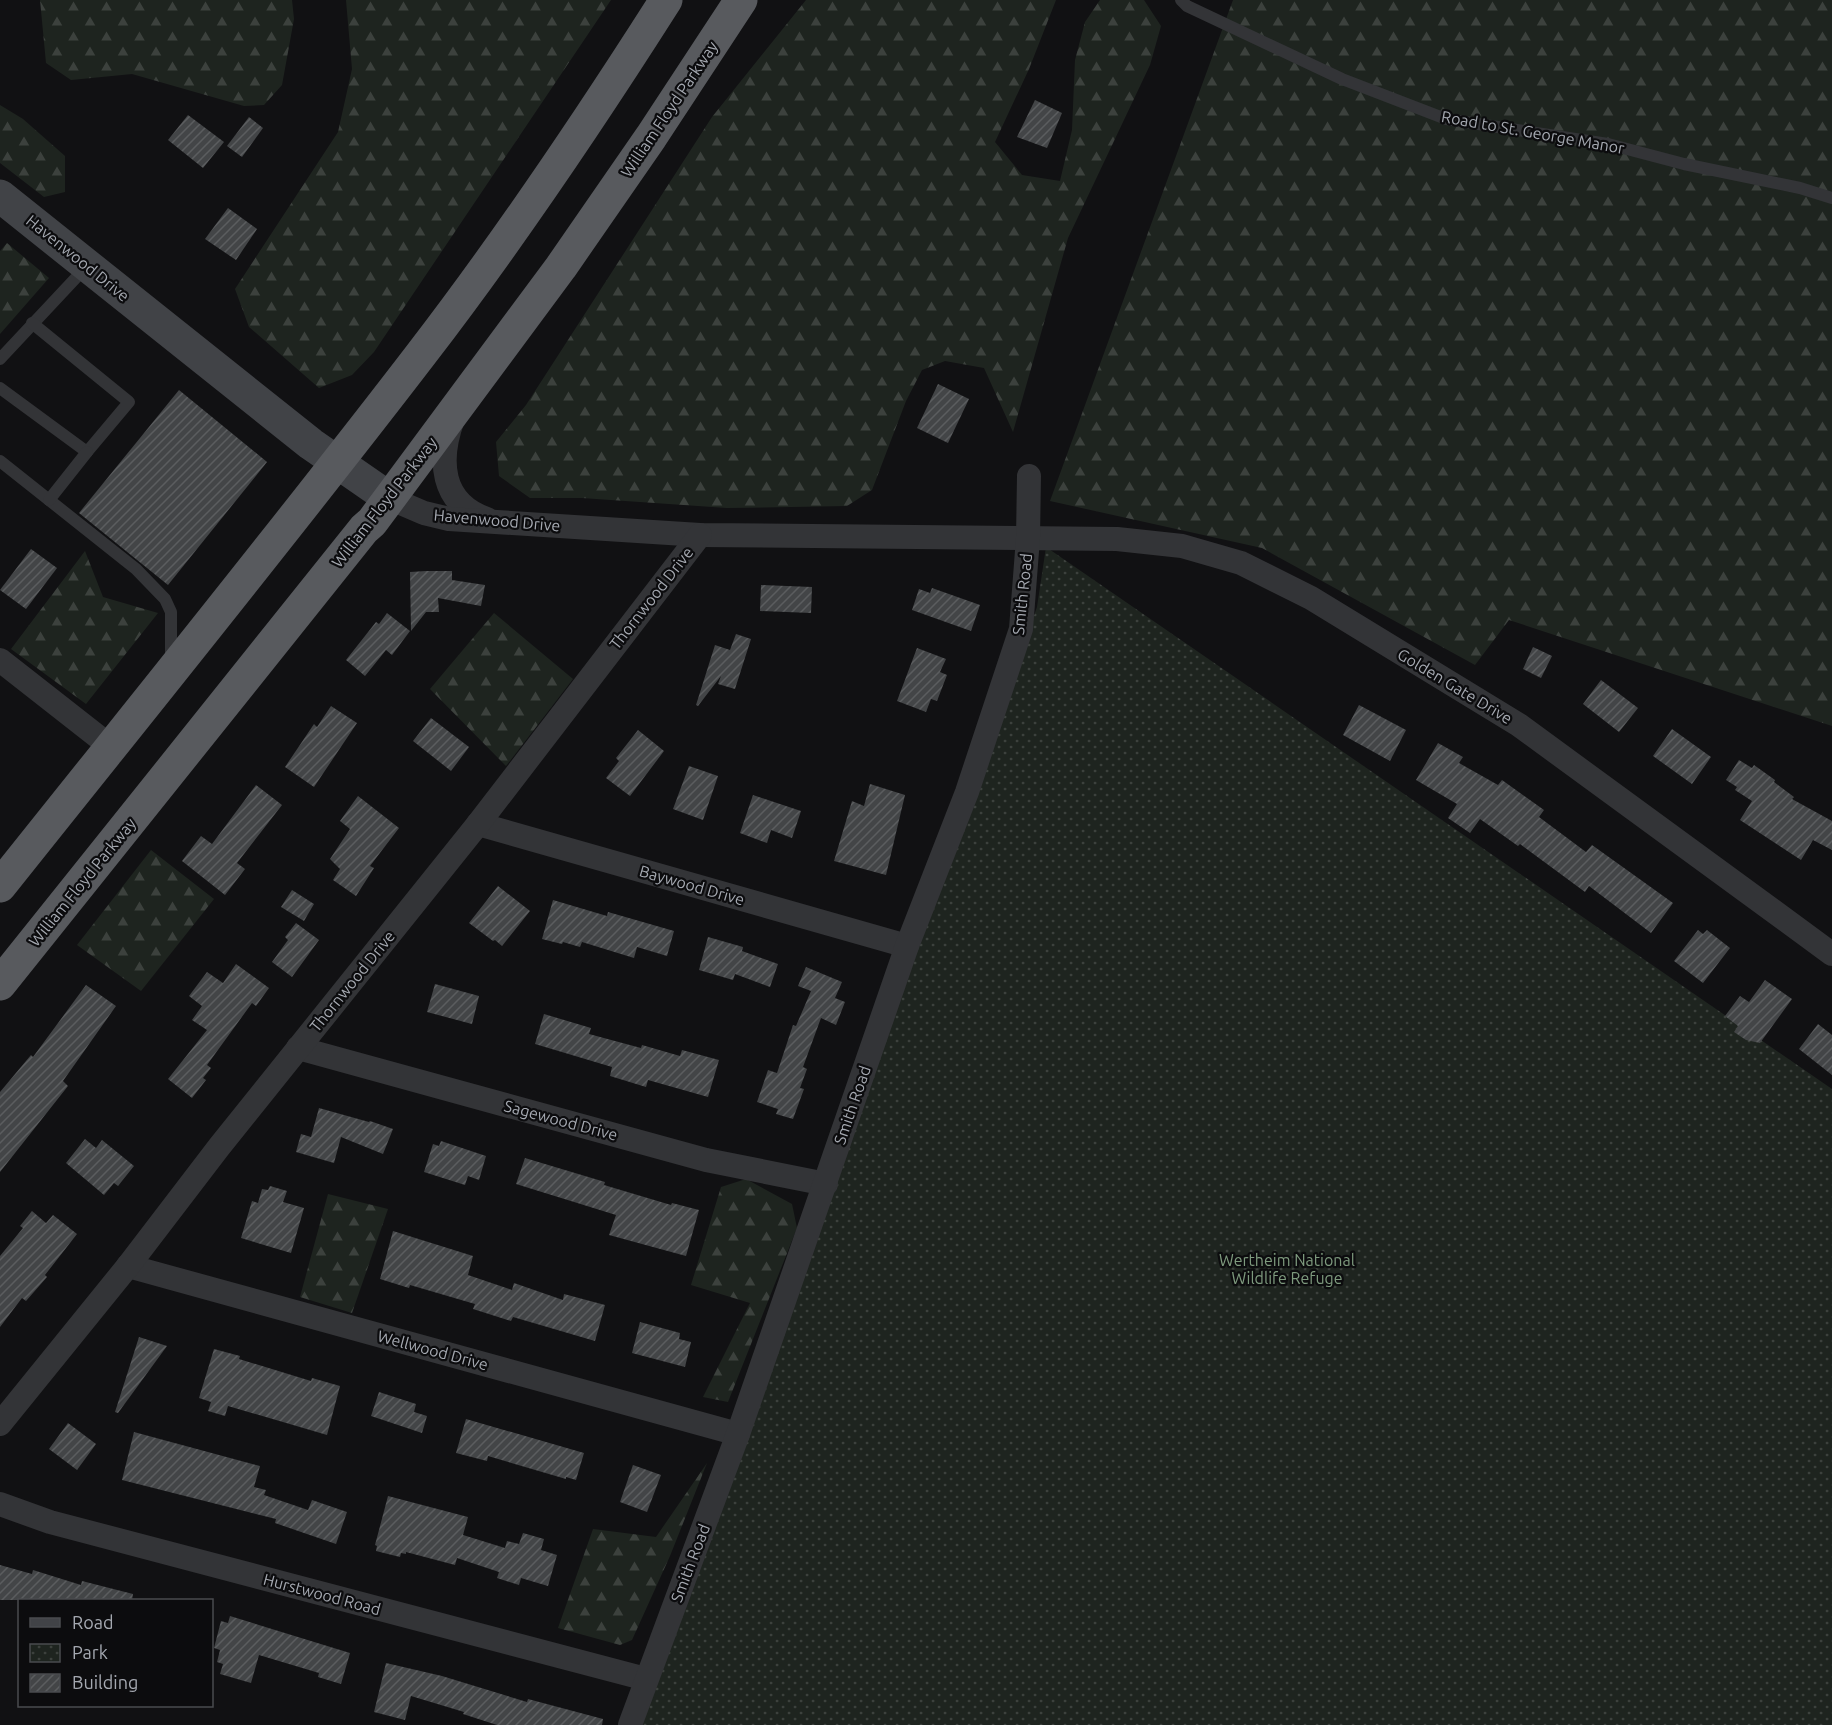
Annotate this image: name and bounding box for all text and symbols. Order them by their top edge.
street label: William Floyd Parkway [617,38,721,180]
street label: Road to St. George Manor [1440,107,1626,157]
street label: Havenwood Drive [23,211,133,305]
street label: William Floyd Parkway [328,433,440,570]
street label: Havenwood Drive [433,505,561,535]
street label: Thornwood Drive [606,543,696,653]
street label: Smith Road [1009,552,1035,636]
street label: Golden Gate Drive [1394,645,1516,727]
street label: William Floyd Parkway [25,814,139,950]
street label: Baywood Drive [637,861,747,909]
street label: Thornwood Drive [306,927,398,1035]
street label: Smith Road [830,1063,874,1147]
street label: Sagewood Drive [502,1096,620,1144]
park label: Wertheim National Wildlife Refuge [1219,1251,1355,1287]
street label: Wellwood Drive [376,1327,490,1373]
street label: Smith Road [667,1521,713,1605]
street label: Hurstwood Road [261,1570,383,1618]
legend [18,1599,213,1707]
text: Road [72,1612,114,1632]
text: Park [72,1642,108,1662]
text: Building [72,1672,138,1692]

